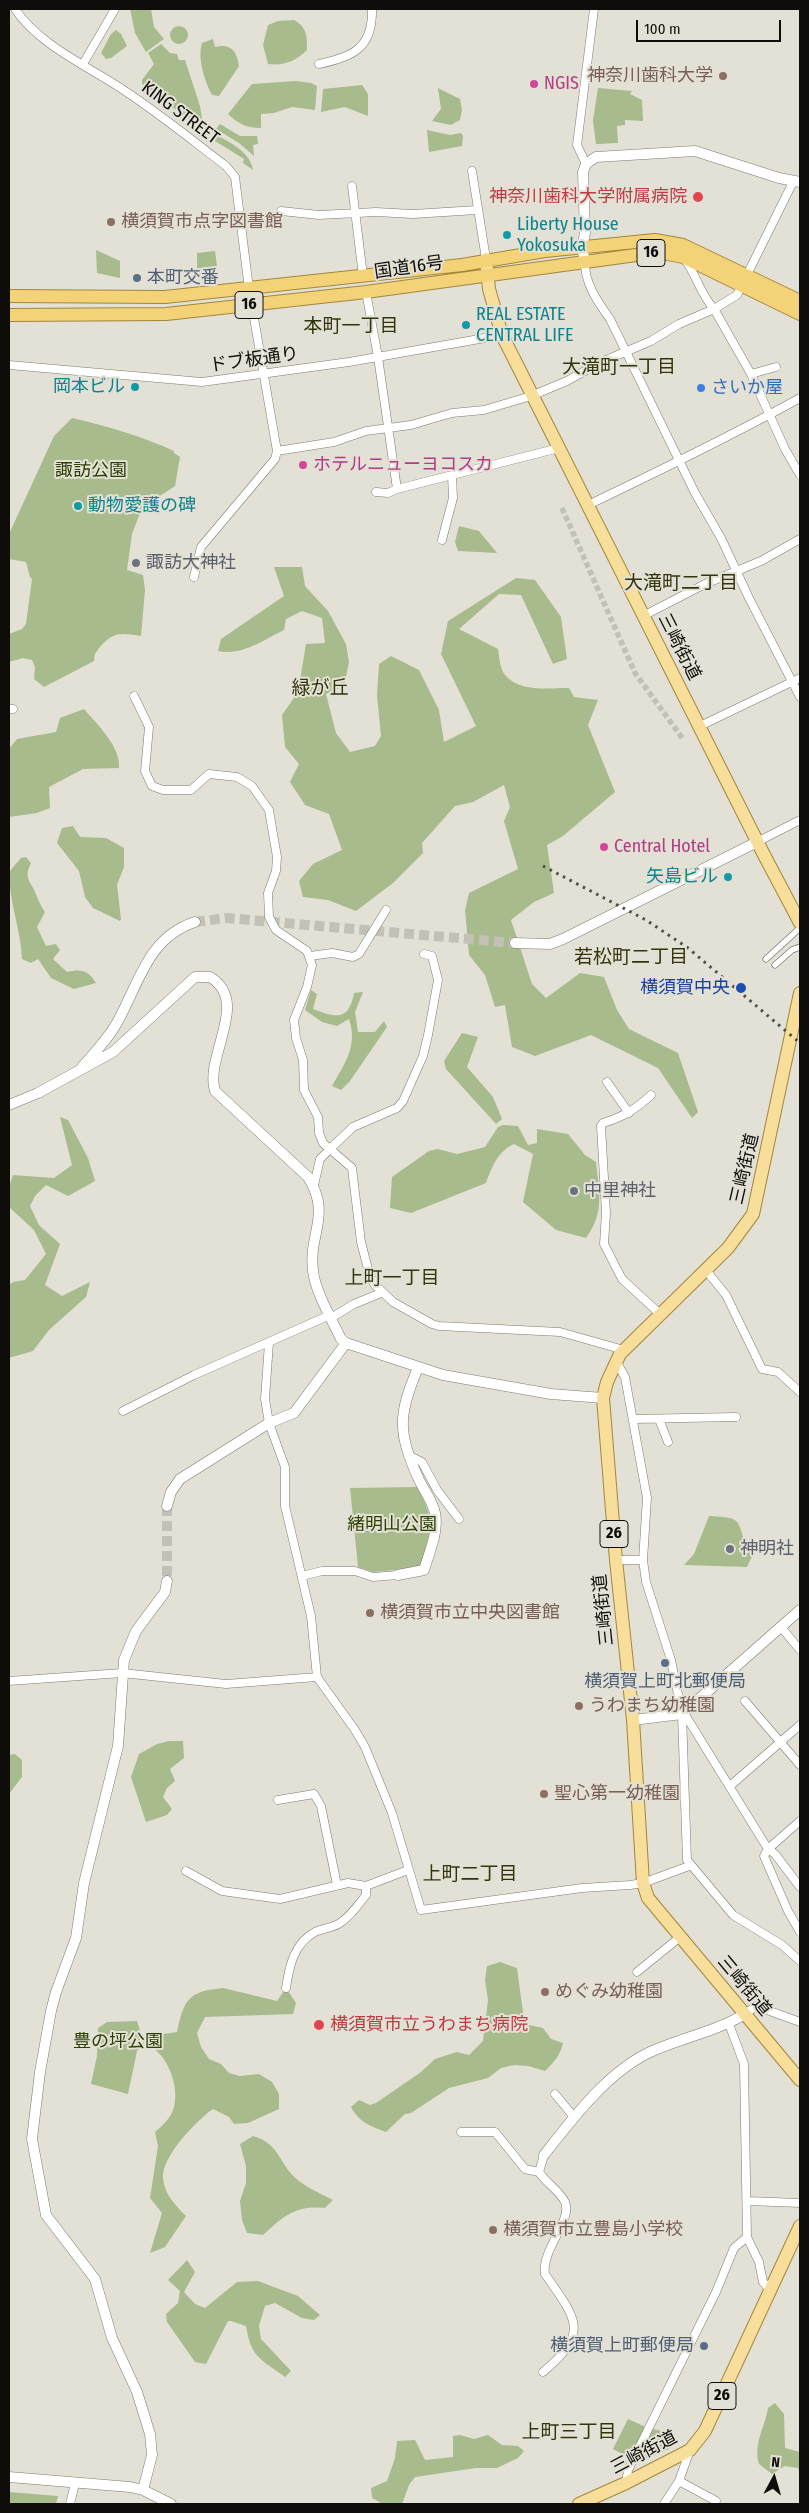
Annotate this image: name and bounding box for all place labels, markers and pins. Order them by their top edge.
place label: 神奈川歯科大学 [587,65,713,87]
marker: 神奈川歯科大学 [717,70,729,82]
place label: NGIS [544,73,579,95]
marker: NGIS [528,78,540,90]
place label: 神奈川歯科大学附属病院 [489,186,687,208]
marker: 神奈川歯科大学附属病院 [691,190,705,204]
place label: 横須賀市点字図書館 [121,211,283,233]
place label: Liberty House Yokosuka [517,214,619,256]
marker: 横須賀市点字図書館 [105,216,117,228]
marker: Liberty House Yokosuka [501,229,513,241]
place label: 本町交番 [147,267,219,289]
marker: 本町交番 [131,272,143,284]
place label: REAL ESTATE CENTRAL LIFE [476,304,573,346]
marker: REAL ESTATE CENTRAL LIFE [460,319,472,331]
place label: 岡本ビル [53,376,125,398]
place label: さいか屋 [711,377,783,399]
marker: 岡本ビル [129,381,141,393]
marker: さいか屋 [695,382,707,394]
place label: ホテルニューヨコスカ [313,454,493,476]
marker: ホテルニューヨコスカ [297,459,309,471]
place label: 動物愛護の碑 [88,495,196,517]
marker: 動物愛護の碑 [72,500,84,512]
place label: 諏訪大神社 [146,552,236,574]
marker: 諏訪大神社 [130,557,142,569]
place label: Central Hotel [614,836,710,858]
marker: Central Hotel [598,841,610,853]
place label: 矢島ビル [646,866,718,888]
marker: 矢島ビル [722,871,734,883]
place label: 横須賀中央 [640,977,730,999]
marker: 横須賀中央 [734,981,748,995]
place label: 中里神社 [584,1180,656,1202]
marker: 中里神社 [568,1185,580,1197]
place label: 神明社 [740,1538,794,1560]
marker: 神明社 [724,1543,736,1555]
place label: 横須賀市立中央図書館 [380,1602,560,1624]
marker: 横須賀市立中央図書館 [364,1607,376,1619]
marker: 横須賀上町北郵便局 [659,1657,671,1669]
place label: 横須賀上町北郵便局 [584,1671,746,1693]
place label: うわまち幼稚園 [589,1695,715,1717]
marker: うわまち幼稚園 [573,1700,585,1712]
place label: 聖心第一幼稚園 [554,1783,680,1805]
marker: 聖心第一幼稚園 [538,1788,550,1800]
place label: めぐみ幼稚園 [555,1981,663,2003]
marker: めぐみ幼稚園 [539,1986,551,1998]
place label: 横須賀市立うわまち病院 [330,2014,528,2036]
marker: 横須賀市立うわまち病院 [312,2018,326,2032]
place label: 横須賀市立豊島小学校 [503,2219,683,2241]
marker: 横須賀市立豊島小学校 [487,2224,499,2236]
place label: 横須賀上町郵便局 [550,2335,694,2357]
marker: 横須賀上町郵便局 [698,2340,710,2352]

